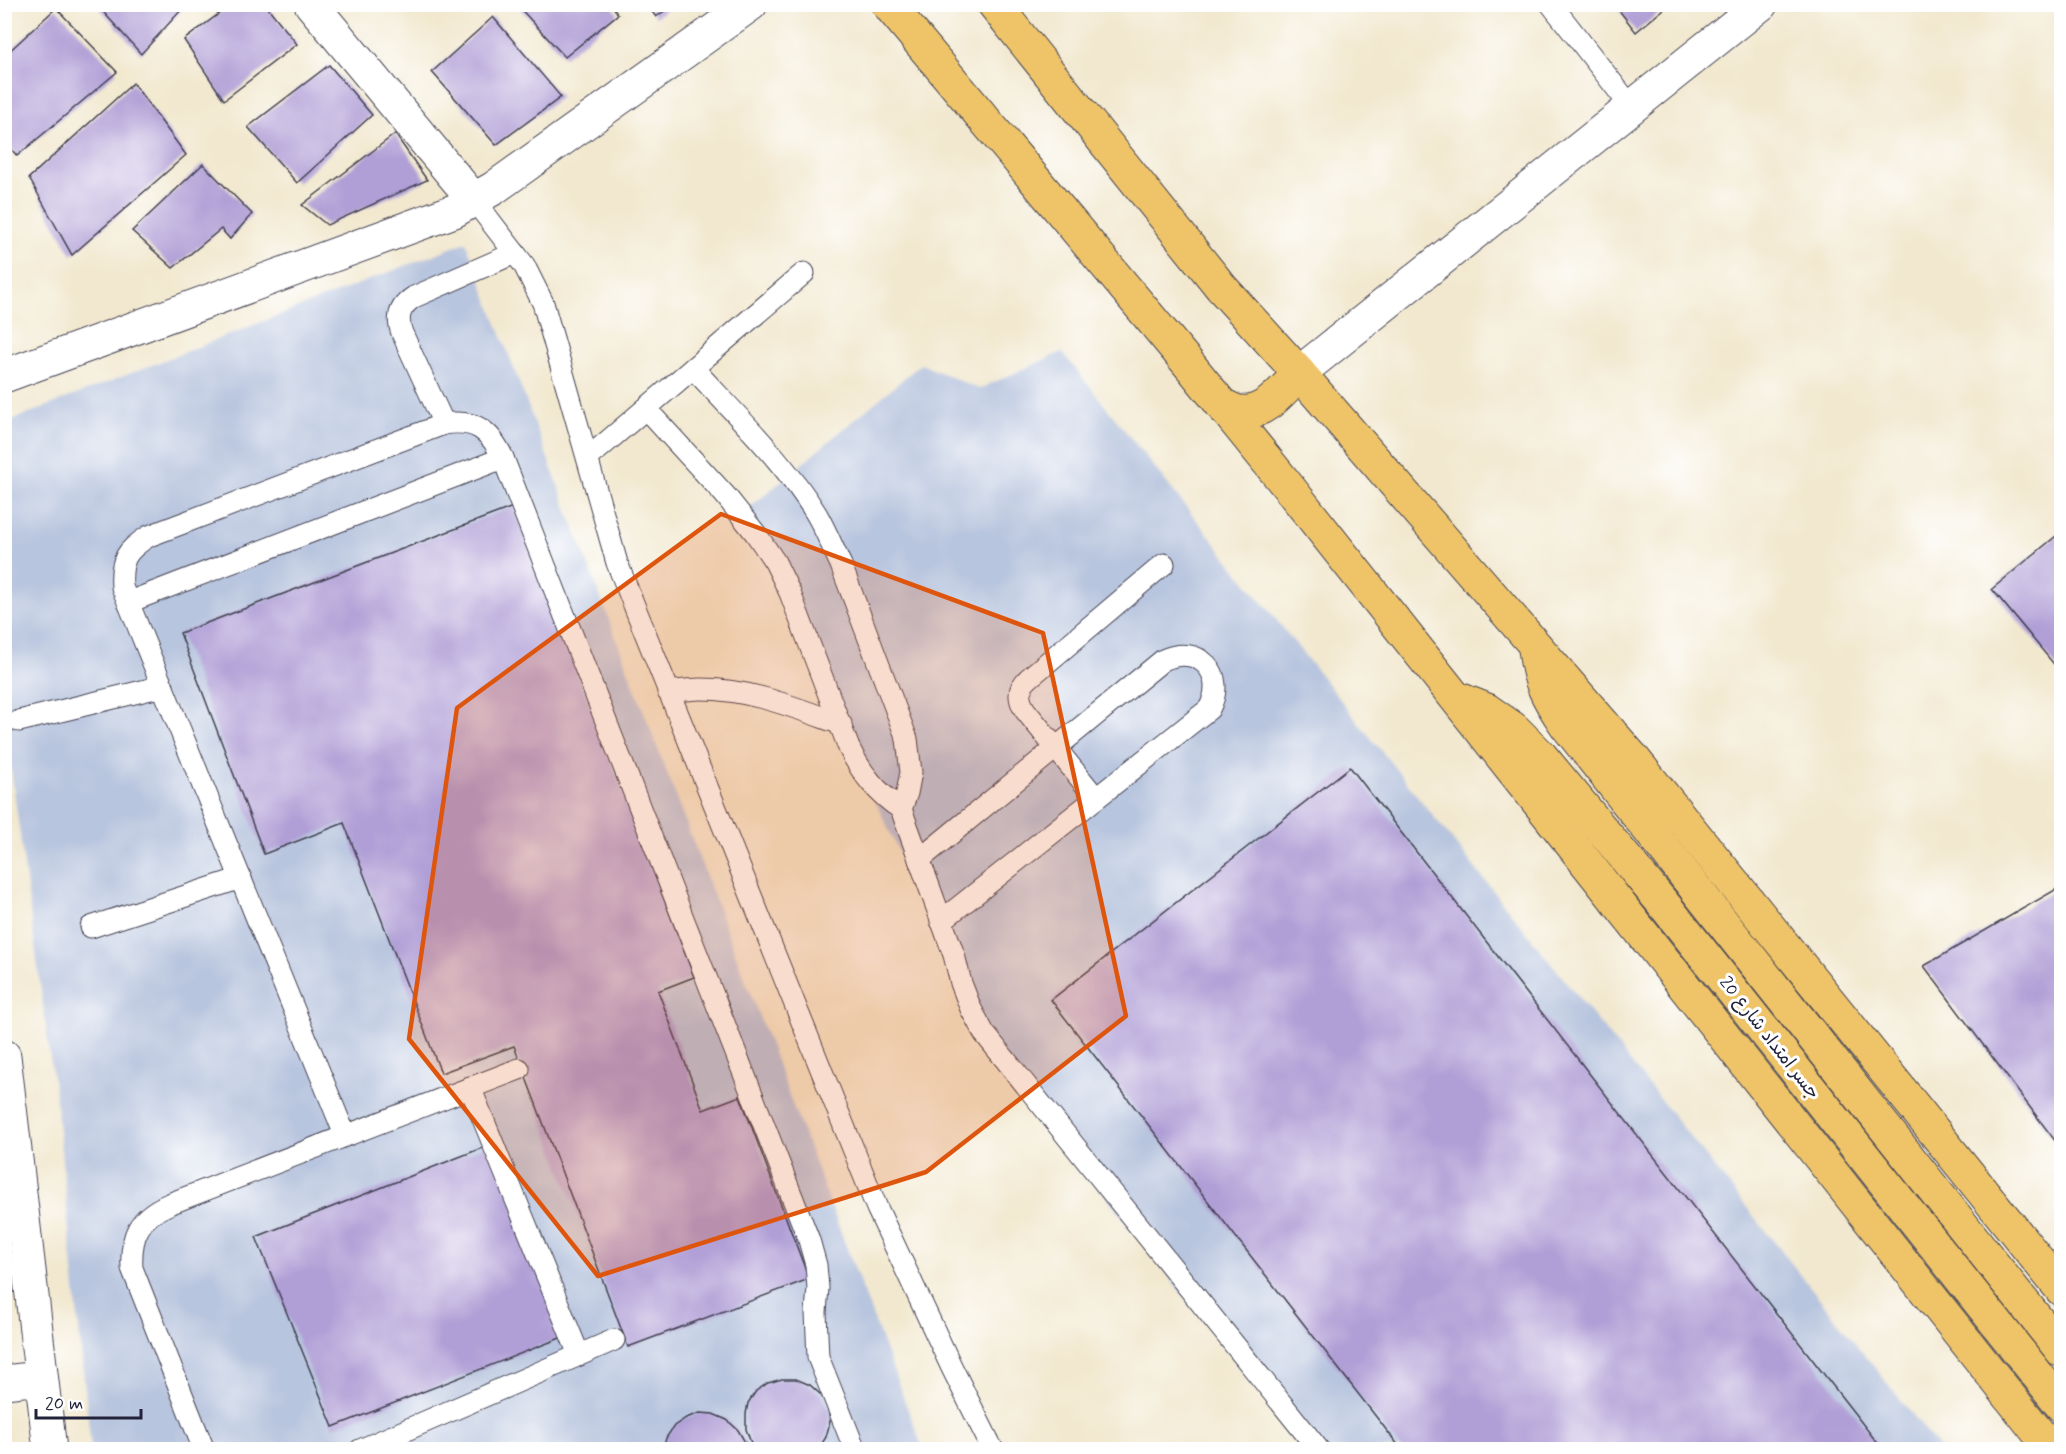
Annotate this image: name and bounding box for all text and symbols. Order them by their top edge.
street label: جسر امتداد شارع 20 [1713,972,1825,1104]
scale bar [36,1382,141,1420]
text: 20 m [45,1392,83,1416]

